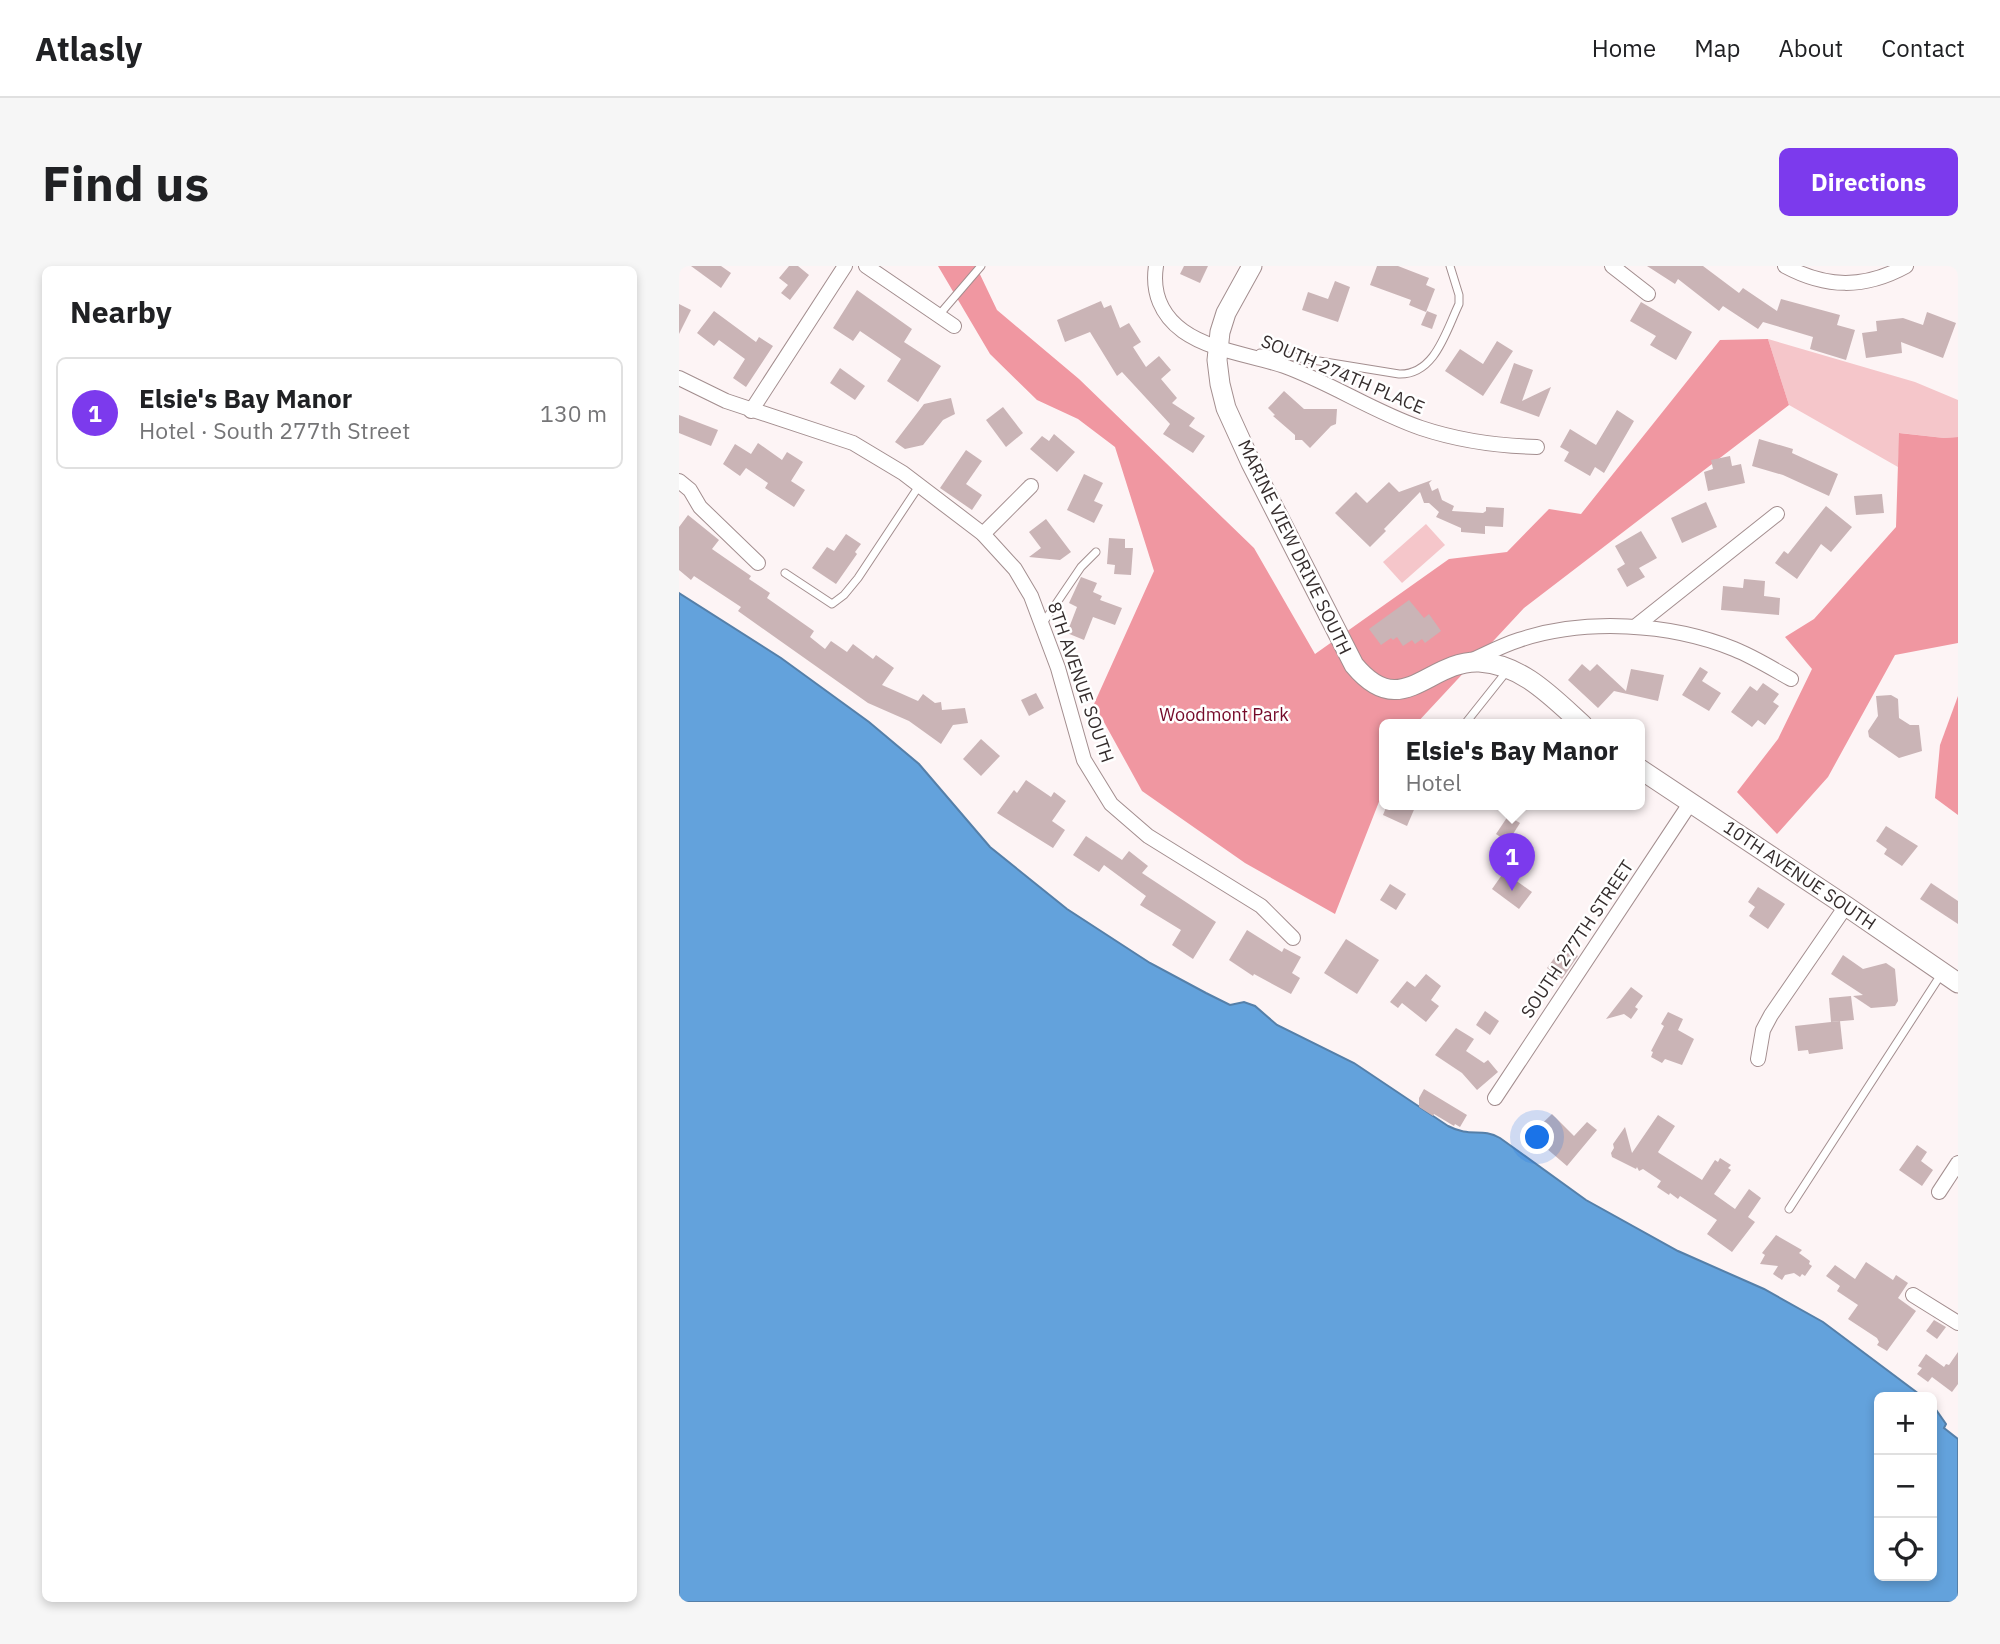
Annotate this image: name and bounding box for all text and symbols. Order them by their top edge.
text: Atlasly [35,27,142,70]
text: Home [1592,32,1656,64]
text: Map [1694,32,1740,64]
text: About [1778,32,1843,64]
text: Contact [1881,32,1965,64]
button: Directions [1779,148,1958,216]
text: Find us [42,151,209,214]
text: Nearby [70,292,172,331]
street label: SOUTH 274TH PLACE [1258,329,1428,419]
text: Elsie's Bay Manor [139,381,352,415]
text: 1 [88,398,102,428]
text: 130 m [540,398,607,428]
text: Hotel · South 277th Street [139,415,410,445]
street label: MARINE VIEW DRIVE SOUTH [1233,436,1357,658]
street label: 8TH AVENUE SOUTH [1043,599,1119,765]
park label: Woodmont Park [1159,703,1289,726]
popup [1379,719,1645,810]
text: Elsie's Bay Manor [1405,733,1619,767]
text: Hotel [1405,767,1461,797]
street label: 10TH AVENUE SOUTH [1719,815,1881,935]
pin: 1 [1489,833,1535,891]
street label: SOUTH 277TH STREET [1516,856,1638,1022]
your location [1520,1120,1554,1154]
map controls [1874,1392,1937,1581]
button: + [1874,1392,1937,1455]
button: − [1874,1455,1937,1518]
button: locate [1874,1518,1937,1581]

